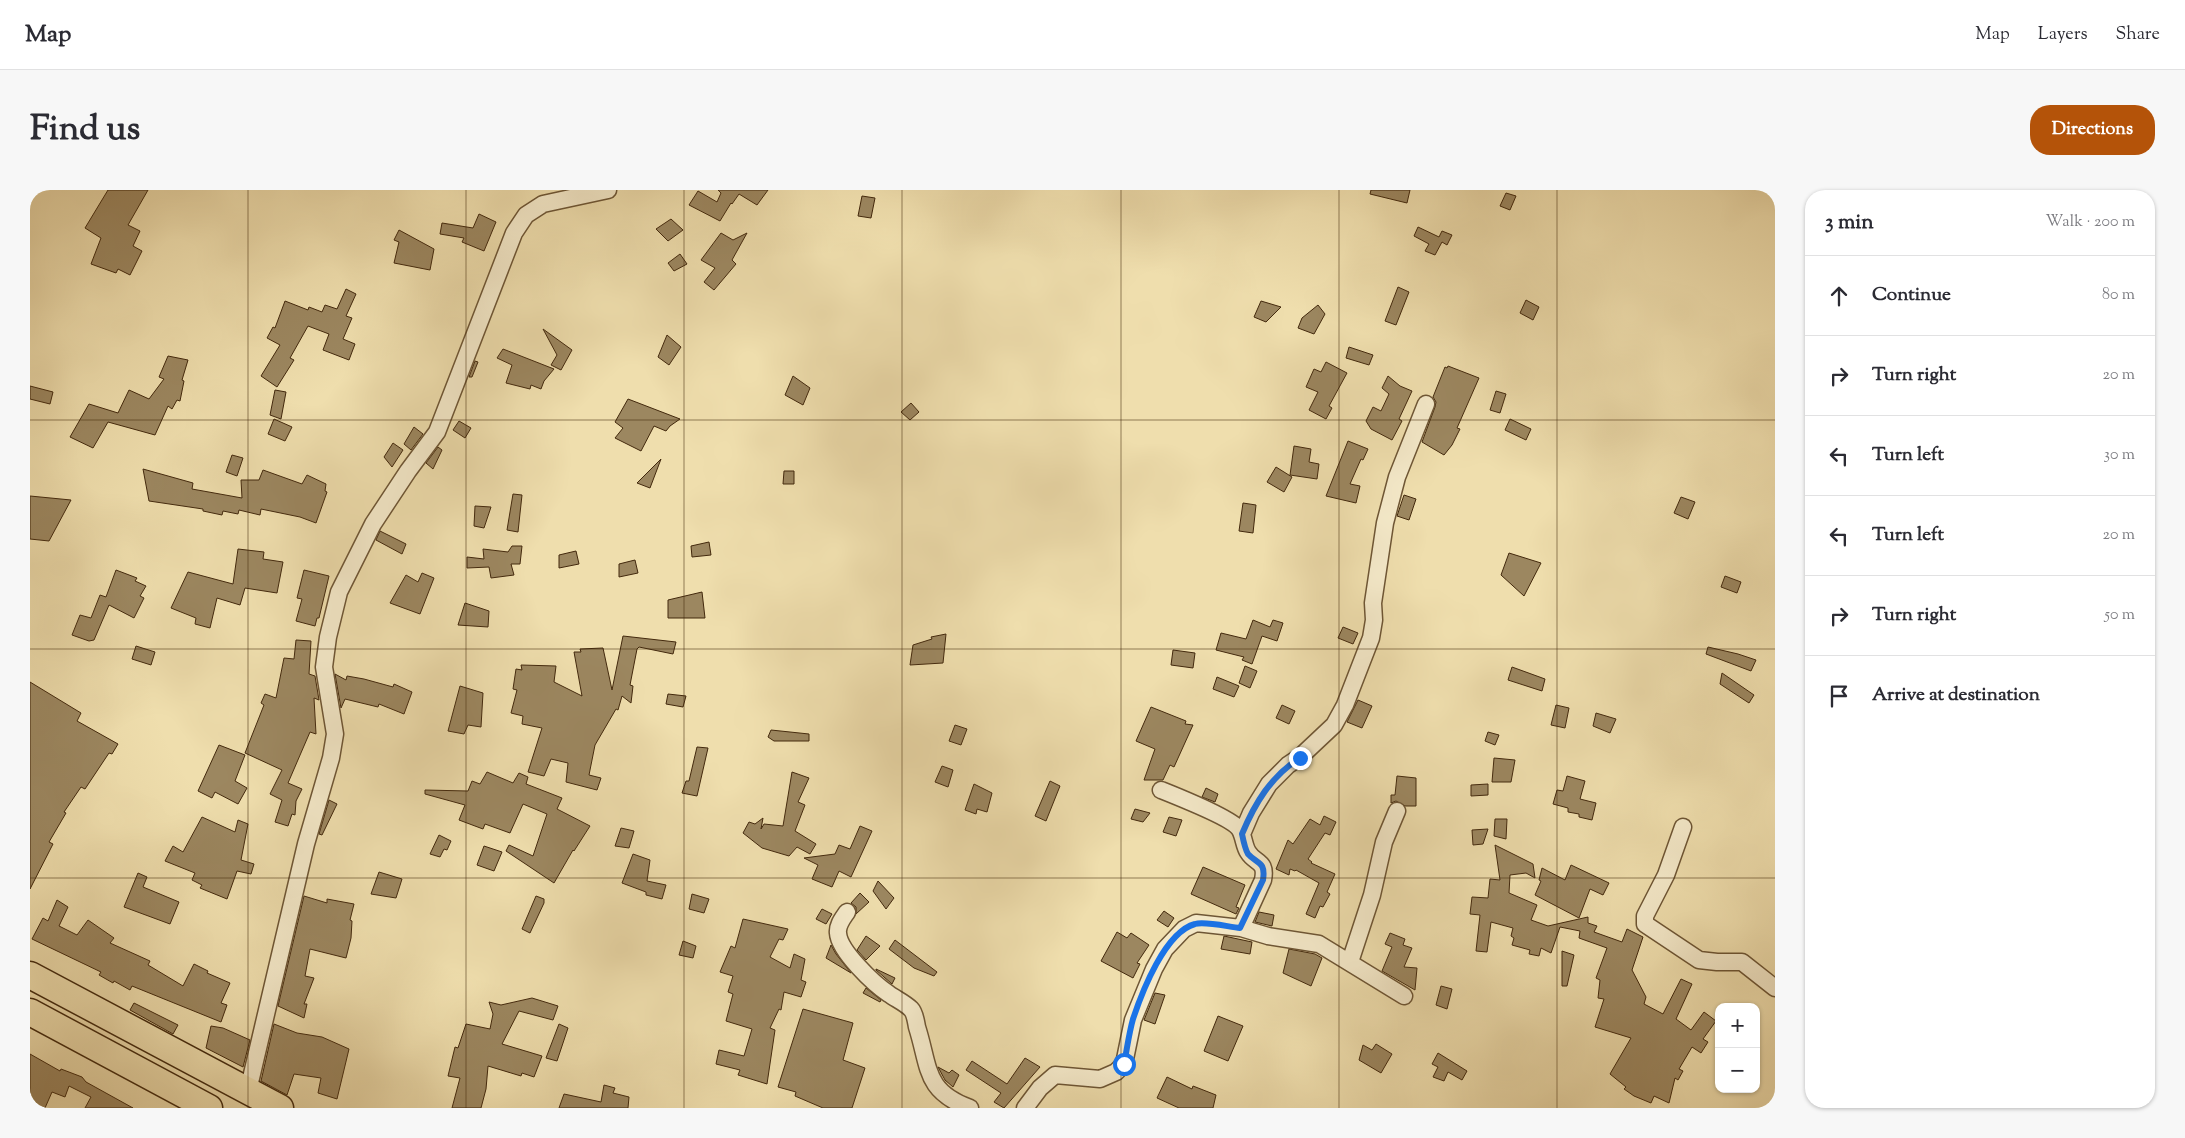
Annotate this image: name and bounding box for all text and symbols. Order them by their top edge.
text: Map [25,18,71,52]
text: Map [1975,22,2010,48]
text: Layers [2038,22,2088,48]
text: Share [2116,22,2160,48]
text: Find us [30,105,140,156]
button: Directions [2030,105,2155,155]
text: 3 min [1825,208,1874,238]
text: Walk · 200 m [2046,211,2135,234]
icon: ahead [1825,282,1853,310]
text: Continue [1872,282,1951,309]
text: 80 m [2102,284,2135,307]
icon: right [1825,362,1853,390]
text: Turn right [1872,362,1956,389]
text: 20 m [2102,364,2135,387]
icon: left [1825,442,1853,470]
text: Turn left [1872,442,1944,469]
text: 30 m [2104,444,2135,467]
icon: left [1825,522,1853,550]
text: Turn left [1872,522,1944,549]
text: 20 m [2102,524,2135,547]
icon: right [1825,602,1853,630]
text: Turn right [1872,602,1956,629]
text: 50 m [2104,604,2135,627]
icon: arrive [1825,682,1853,710]
text: Arrive at destination [1872,682,2040,709]
route end [1289,747,1312,770]
map controls [1715,1003,1760,1093]
button: + [1715,1003,1760,1048]
button: − [1715,1048,1760,1093]
route start [1113,1053,1136,1076]

